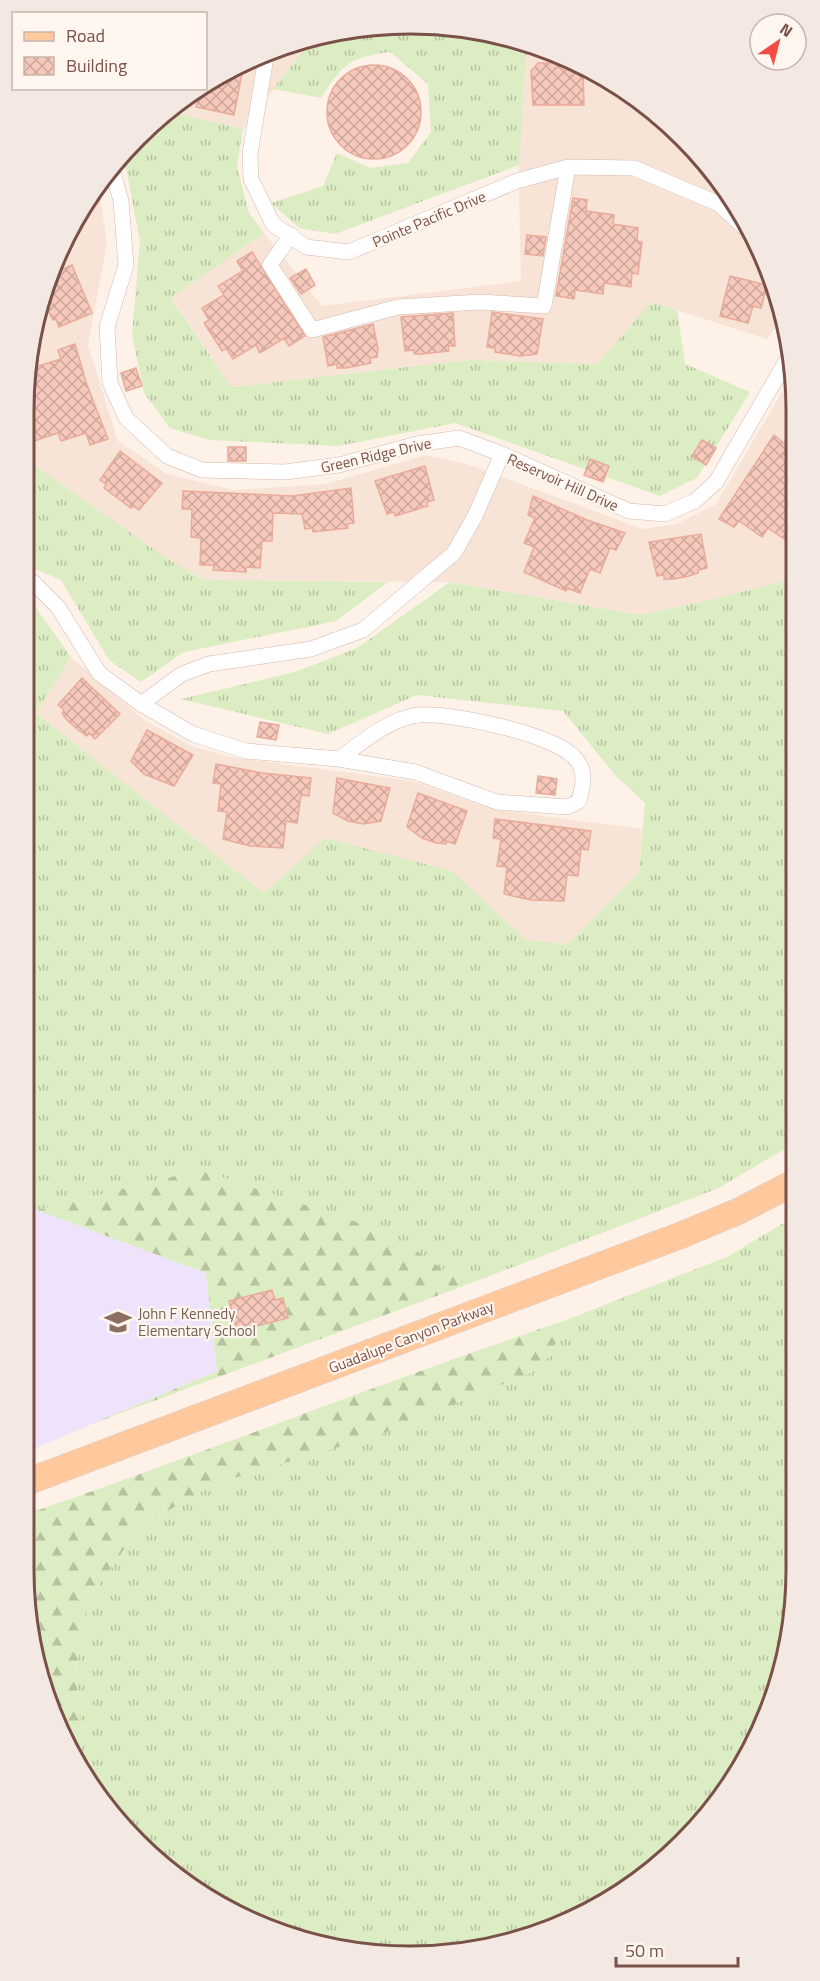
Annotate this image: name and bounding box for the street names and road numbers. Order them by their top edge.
street label: Pointe Pacific Drive [369,185,489,253]
street label: Green Ridge Drive [319,431,433,479]
street label: Reservoir Hill Drive [504,447,622,517]
street label: Guadalupe Canyon Parkway [325,1295,497,1379]

